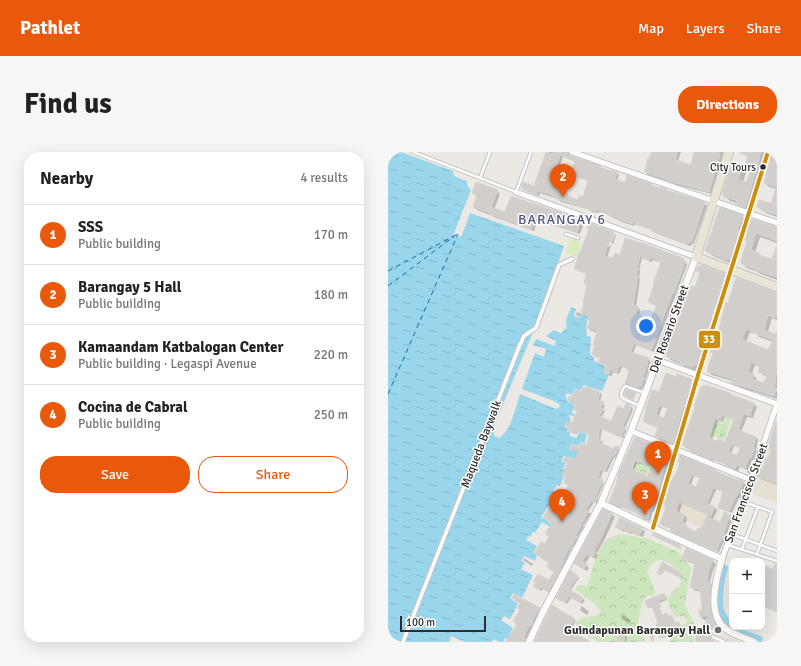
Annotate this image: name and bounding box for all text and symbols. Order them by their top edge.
text: Pathlet [20,16,80,40]
text: Map [638,20,664,37]
text: Layers [686,20,725,37]
text: Share [747,20,781,37]
button: Directions [678,86,777,123]
text: Find us [24,87,112,121]
place label: City Tours [710,161,756,174]
marker: City Tours [758,162,768,172]
pin: 2 [550,164,576,197]
text: Nearby [40,168,93,189]
text: 4 results [300,170,348,186]
district label: BARANGAY 6 [518,211,606,228]
text: SSS [78,218,103,236]
text: 1 [49,227,57,243]
text: 170 m [314,227,348,243]
text: Public building [78,236,161,252]
text: Barangay 5 Hall [78,278,182,296]
street label: Del Rosario Street [647,283,692,375]
text: 2 [49,287,57,303]
text: 180 m [314,287,348,303]
text: Public building [78,296,161,312]
your location [636,316,656,336]
line badge: 33 [698,330,721,349]
text: 33 [703,333,715,346]
text: Kamaandam Katbalogan Center [78,338,283,356]
text: 3 [49,347,57,363]
text: 220 m [314,347,348,363]
text: Public building · Legaspi Avenue [78,356,257,372]
text: Cocina de Cabral [78,398,188,416]
street label: Maqueda Baywalk [458,398,505,490]
text: 4 [49,407,57,423]
text: 250 m [314,407,348,423]
text: Public building [78,416,161,432]
pin: 1 [645,441,671,474]
street label: San Francisco Street [721,441,771,545]
button: Save [40,456,190,493]
button: Share [198,456,348,493]
pin: 3 [632,482,658,515]
pin: 4 [549,489,575,522]
map controls [729,558,765,630]
button: + [729,558,765,594]
button: − [729,594,765,630]
scale bar [400,614,486,633]
text: 100 m [406,616,435,629]
place label: Guindapunan Barangay Hall [564,623,710,638]
marker: Guindapunan Barangay Hall [713,625,723,635]

